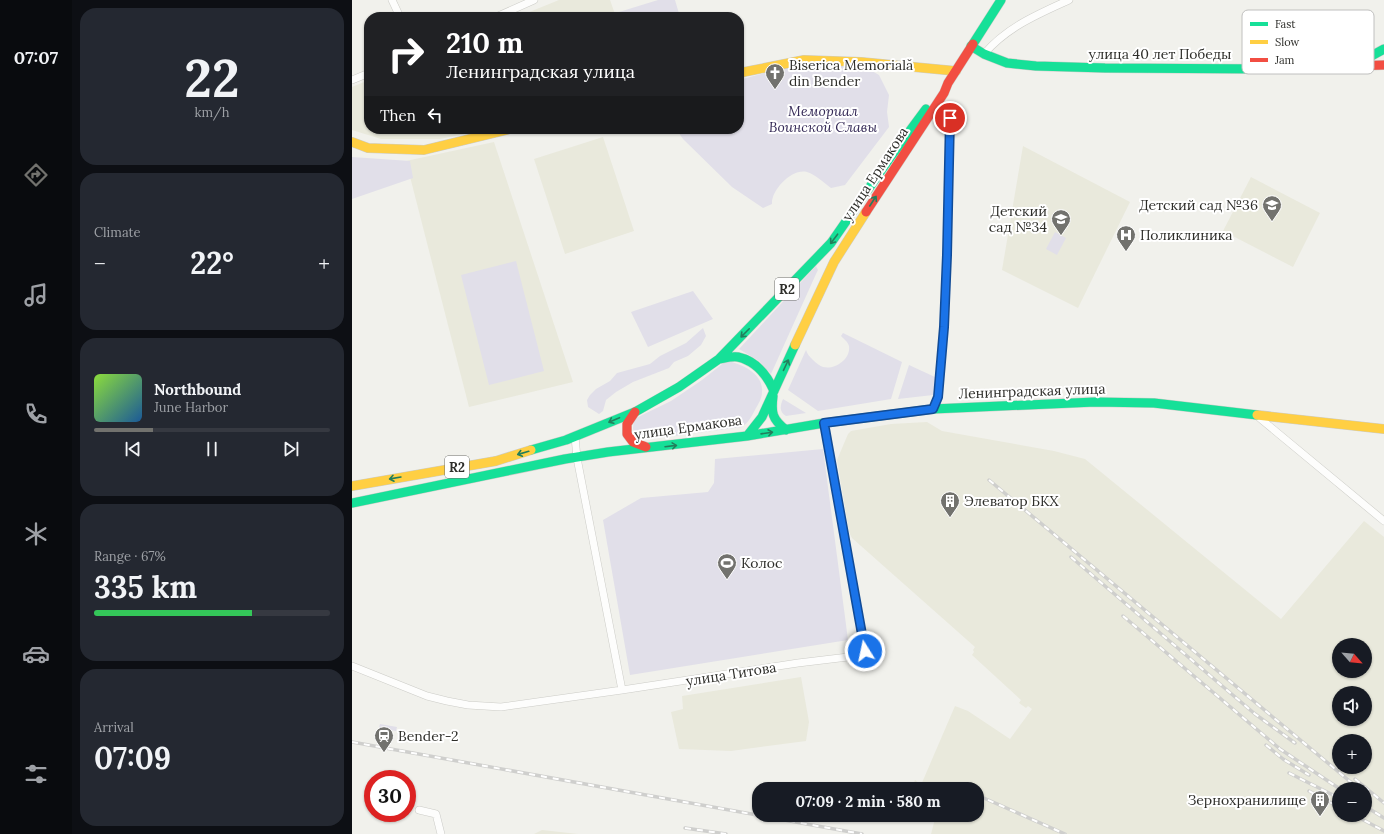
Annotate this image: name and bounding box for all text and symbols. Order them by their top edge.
legend [1242,10,1374,74]
text: Fast [1275,17,1296,31]
text: 210 m [446,25,523,61]
icon: right [380,28,432,80]
text: Slow [1275,35,1300,49]
text: 22 [184,45,240,111]
street label: улица 40 лет Победы [1089,45,1231,63]
text: 07:07 [14,46,58,69]
text: Jam [1274,53,1295,67]
place label: Biserica Memorială din Bender [789,56,913,90]
text: Ленинградская улица [446,60,635,83]
church icon: Biserica Memorială din Bender [764,62,786,90]
pin [933,101,967,135]
park label: Мемориал Воинской Славы [769,102,877,136]
text: km/h [194,104,230,121]
icon: left [424,104,446,126]
text: Then [380,106,416,125]
icon: arrive [939,107,961,129]
street label: улица Ермакова [838,124,912,224]
icon: directions [22,161,50,189]
school or university icon: Детский сад №36 [1261,194,1283,222]
one-way arrow [869,196,878,207]
place label: Детский сад №36 [1139,196,1258,214]
place label: Детский сад №34 [989,202,1047,236]
school or university icon: Детский сад №34 [1050,208,1072,236]
text: Climate [94,224,141,241]
hospital icon: Поликлиника [1115,224,1137,252]
place label: Поликлиника [1140,226,1232,244]
one-way arrow [829,233,838,244]
text: 22° [190,244,234,282]
text: − [94,249,106,277]
text: + [318,249,330,277]
road number: R2 [775,278,799,300]
icon: music [22,281,50,309]
one-way arrow [740,329,750,338]
one-way arrow [783,359,790,371]
street label: Ленинградская улица [958,379,1106,403]
text: Northbound [154,380,241,399]
text: June Harbor [154,399,228,416]
icon: phone [22,400,50,428]
street label: улица Ермакова [633,411,743,443]
one-way arrow [609,417,621,425]
one-way arrow [760,429,773,437]
icon: previous [122,438,144,460]
icon: pause [201,438,223,460]
icon: next [280,438,302,460]
one-way arrow [664,442,677,449]
one-way arrow [516,450,529,457]
road number: R2 [445,456,469,478]
one-way arrow [389,474,402,482]
building icon: Элеватор БКХ [939,490,961,518]
place label: Элеватор БКХ [964,492,1060,510]
icon: climate [22,520,50,548]
text: Range · 67% [94,548,166,565]
sports icon: Колос [716,552,738,580]
place label: Колос [741,554,782,572]
text: 335 km [94,568,197,606]
position arrow [844,630,886,672]
north arrow [1332,638,1372,678]
map controls [1332,638,1372,822]
icon: car [22,640,50,668]
street label: улица Титова [685,658,777,690]
button: sound [1332,686,1372,726]
text: Arrival [94,719,134,736]
station icon: Bender-2 [373,725,395,753]
place label: Bender-2 [398,727,459,745]
button: + [1332,734,1372,774]
text: 07:09 [94,739,171,777]
icon: filters [22,760,50,788]
speed limit sign: 30 [364,770,416,822]
button: − [1332,782,1372,822]
building icon: Зернохранилище [1309,789,1331,817]
place label: Зернохранилище [1188,791,1306,809]
text: 07:09 · 2 min · 580 m [795,792,941,811]

